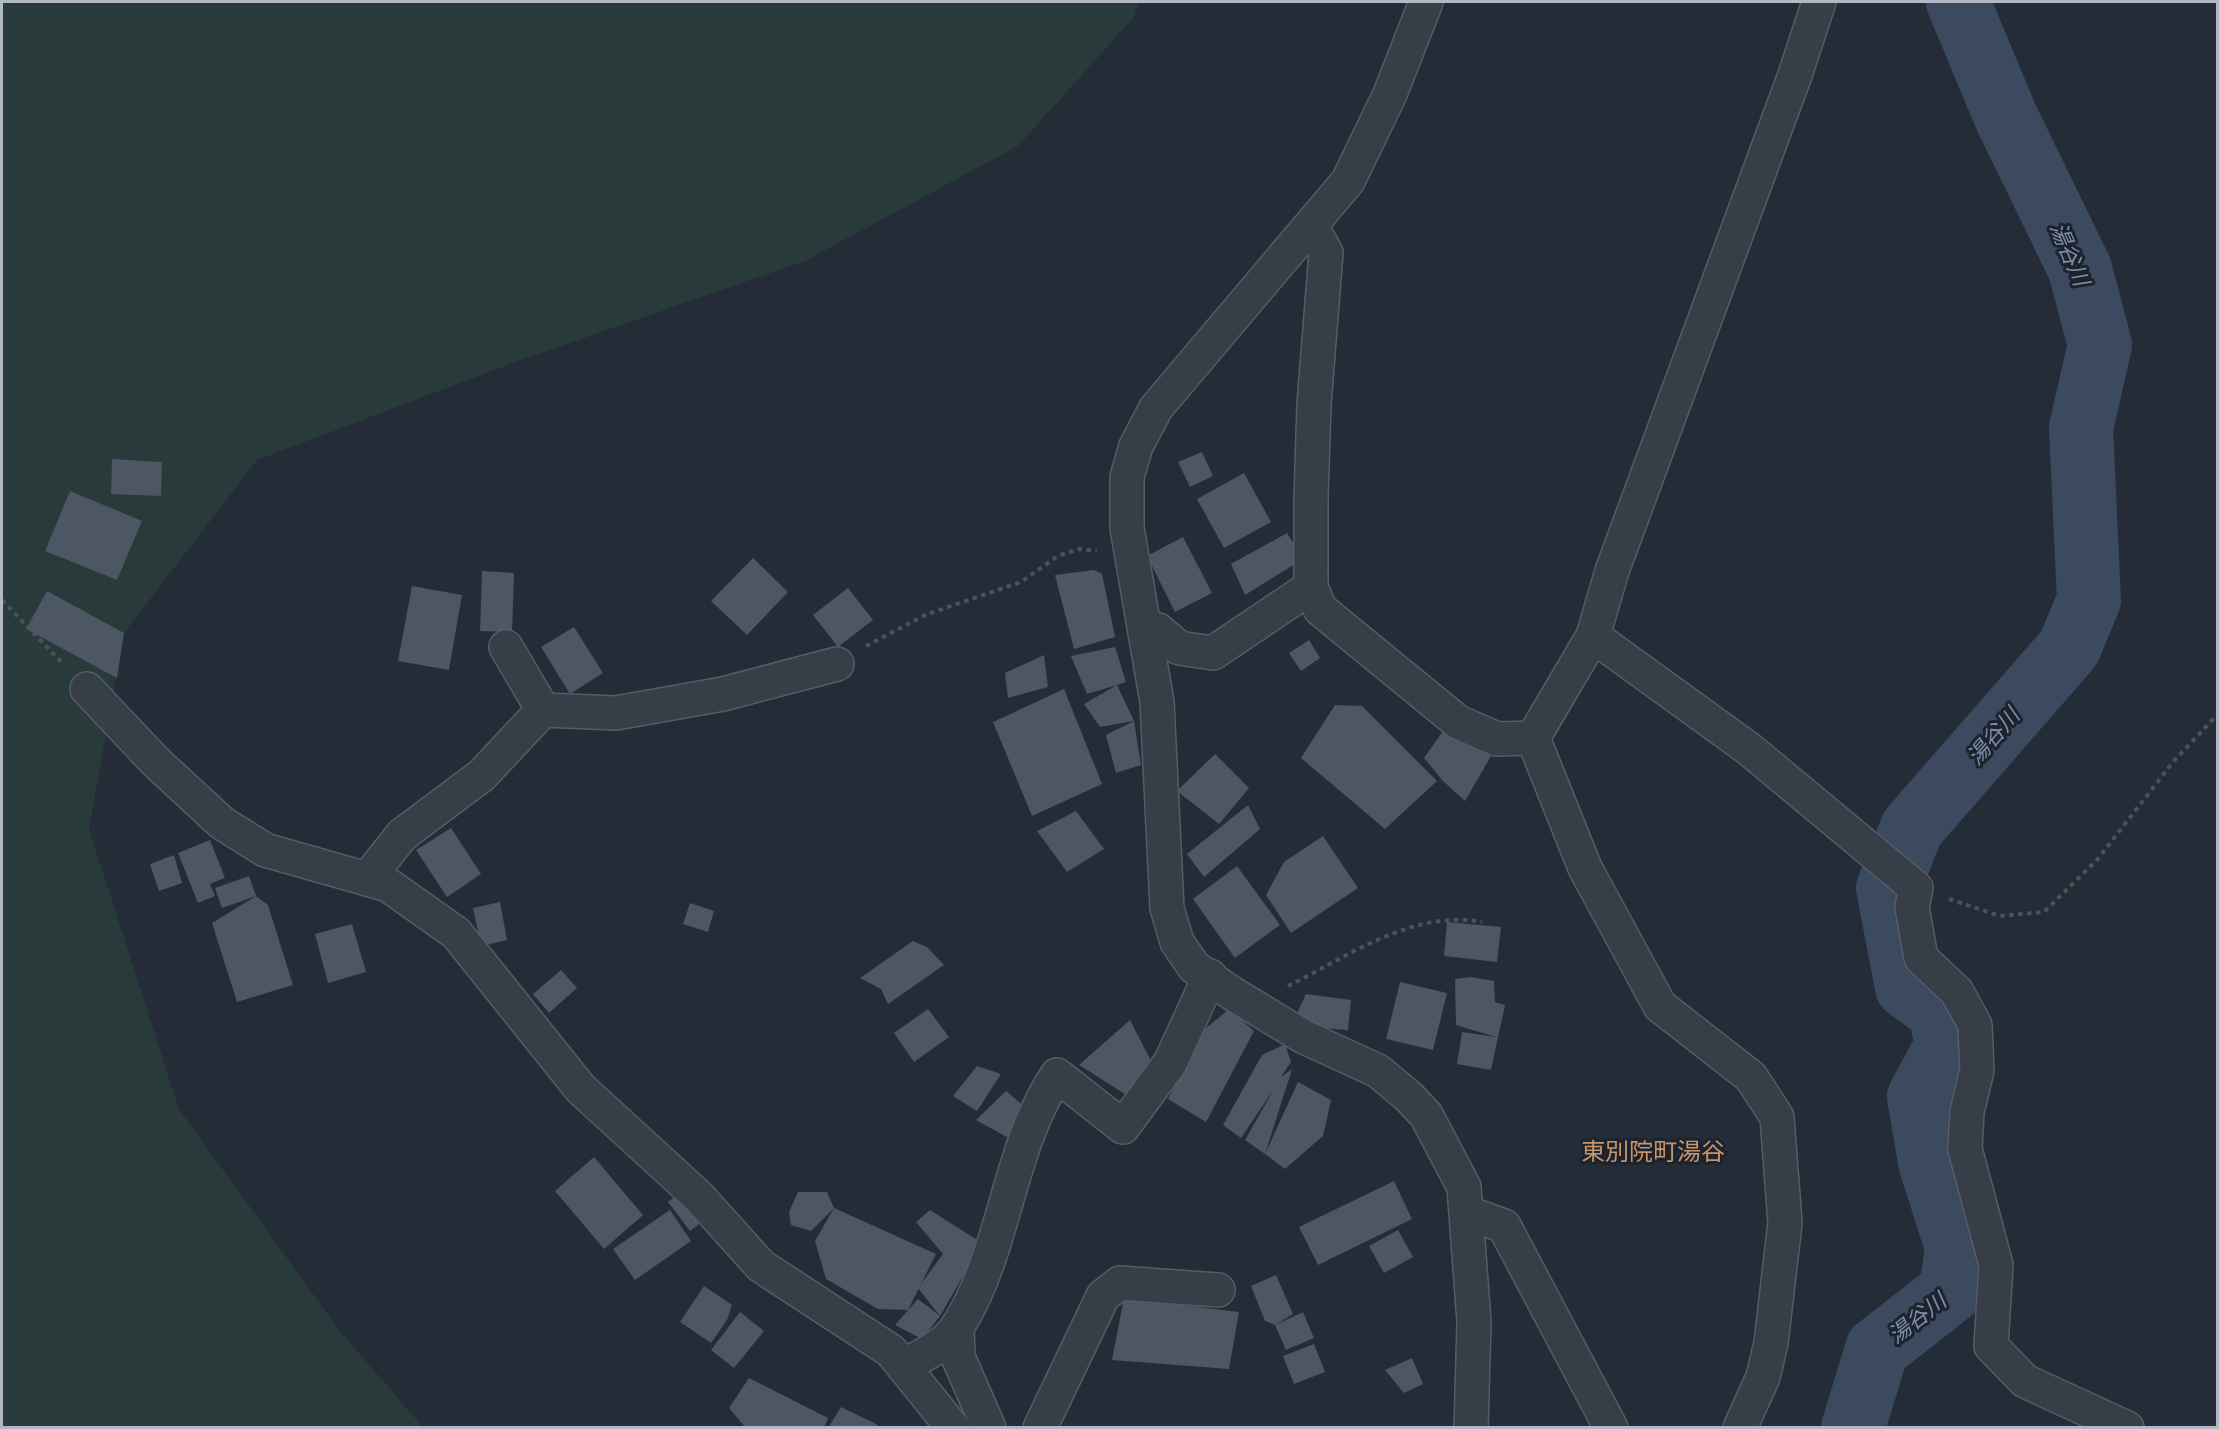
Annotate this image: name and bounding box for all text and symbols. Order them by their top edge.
water label: 湯谷川 [2044,218,2097,292]
water label: 湯谷川 [1960,700,2027,770]
district label: 東別院町湯谷 [1581,1135,1725,1167]
water label: 湯谷川 [1882,1285,1953,1349]

